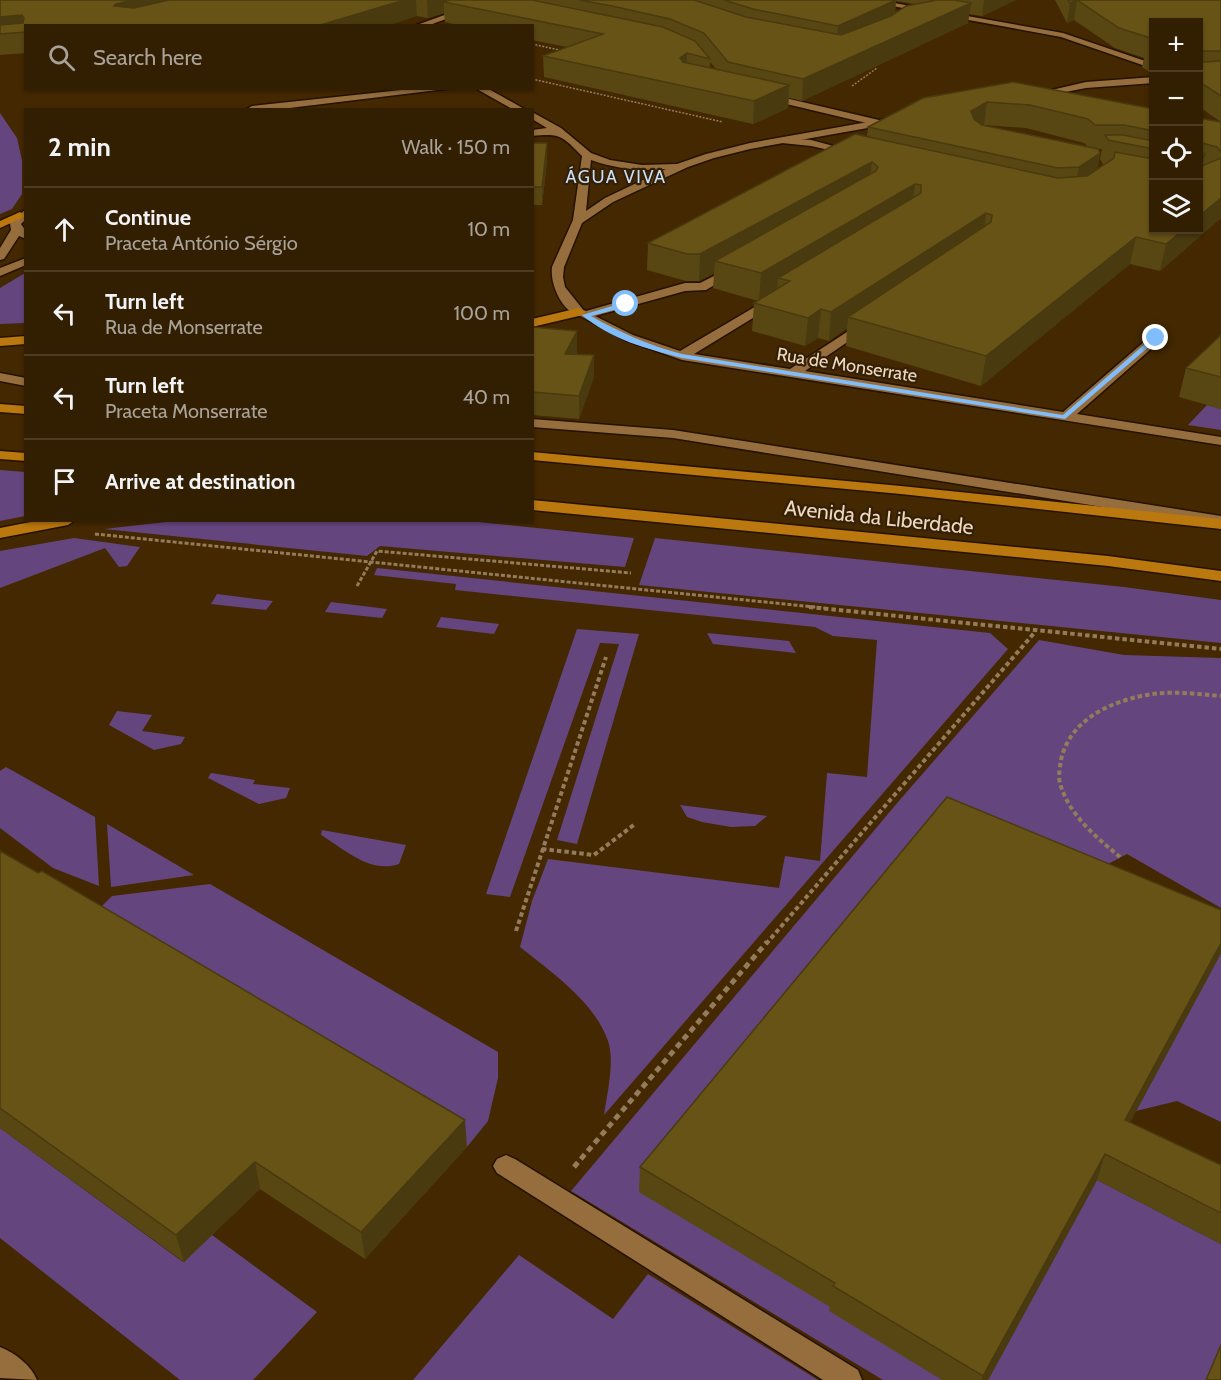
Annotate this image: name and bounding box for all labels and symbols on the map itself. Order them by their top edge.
district label: ÁGUA VIVA [565,166,667,188]
route start [612,290,638,316]
route end [1142,324,1168,350]
street label: Rua de Monserrate [775,343,919,387]
street label: Avenida da Liberdade [783,495,975,539]

